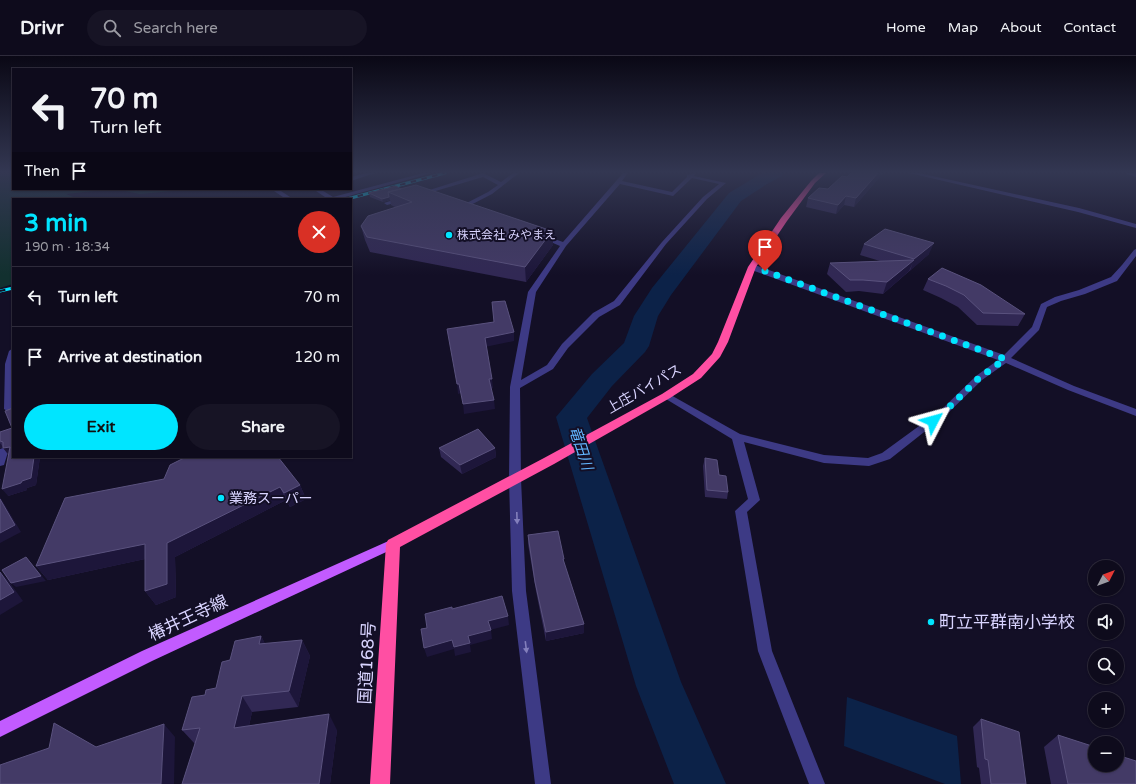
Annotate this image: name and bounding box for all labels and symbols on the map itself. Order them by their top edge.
place label: 株式会社 みやまえ [457,228,556,242]
marker: 株式会社 みやまえ [444,230,454,240]
pin [748,230,782,271]
street label: 上庄バイパス [603,361,685,417]
position arrow [912,400,954,442]
water label: 竜田川 [565,424,597,474]
place label: 業務スーパー [229,490,313,507]
marker: 業務スーパー [216,493,226,503]
one-way arrow [514,512,520,525]
north arrow [1088,560,1124,596]
street label: 椿井王寺線 [145,591,231,645]
place label: 町立平群南小学校 [939,612,1075,633]
marker: 町立平群南小学校 [926,617,936,627]
street label: 国道168号 [354,621,380,705]
one-way arrow [523,641,530,654]

